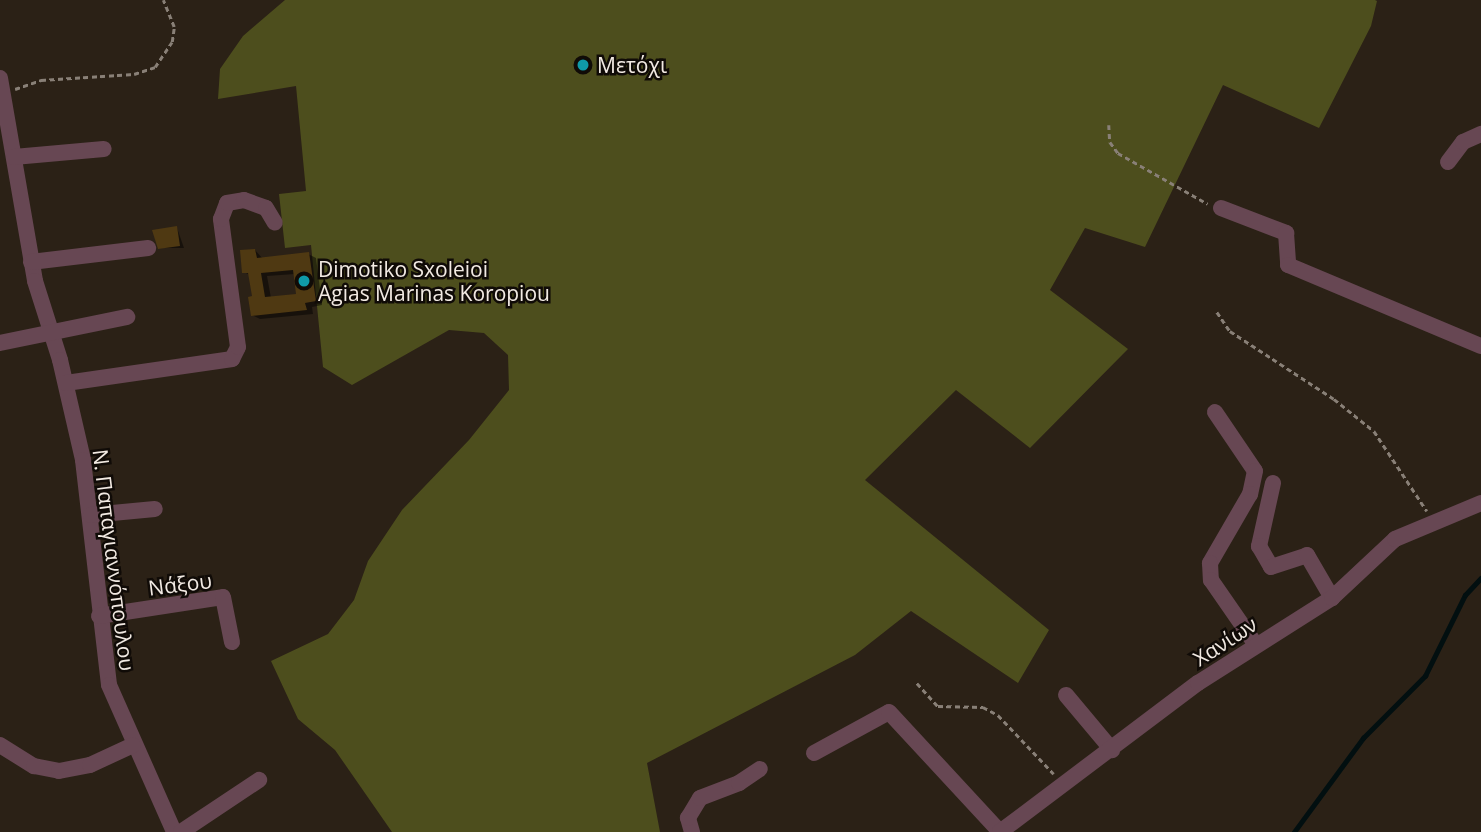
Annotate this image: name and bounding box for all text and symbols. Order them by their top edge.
place label: Μετόχι [597,52,667,78]
marker: Μετόχι [575,57,591,73]
place label: Dimotiko Sxoleioi Agias Marinas Koropiou [318,256,550,306]
marker: Dimotiko Sxoleioi Agias Marinas Koropiou [296,273,312,289]
street label: Ν. Παπαγιαννόπουλου [88,448,140,672]
street label: Νάξου [147,568,213,600]
street label: Χανίων [1188,611,1262,671]

